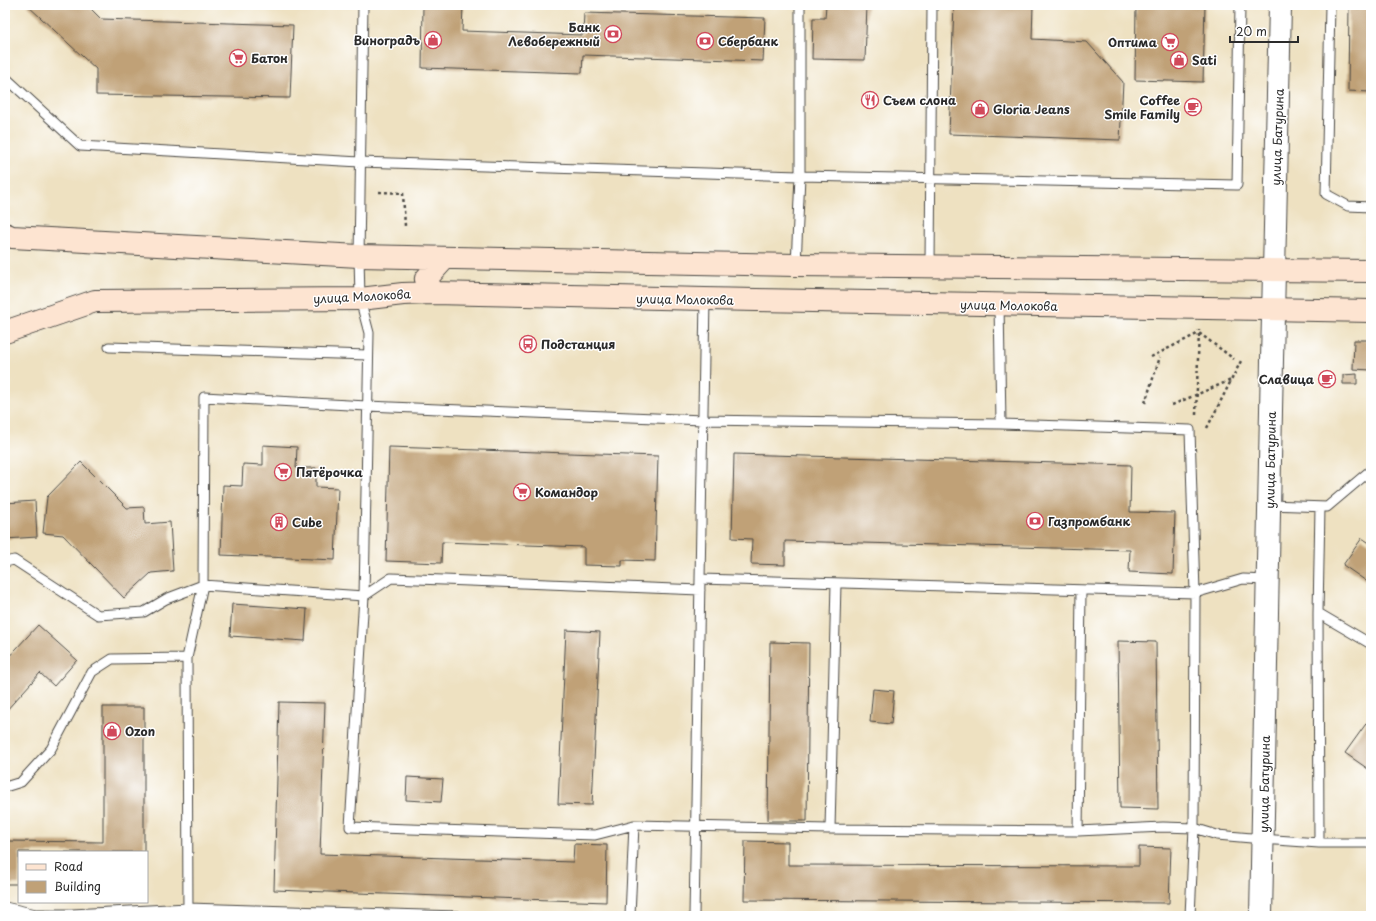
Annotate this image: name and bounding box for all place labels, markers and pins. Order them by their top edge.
place label: Банк Левобережный [508,18,600,50]
bank icon: Банк Левобережный [603,24,623,44]
shop icon: Виноградъ [423,30,443,50]
place label: Виноградъ [353,31,420,49]
bank icon: Сбербанк [695,31,715,51]
place label: Сбербанк [718,32,779,50]
supermarket icon: Оптима [1160,32,1180,52]
place label: Оптима [1108,33,1158,51]
supermarket icon: Батон [228,48,248,68]
place label: Батон [251,49,288,67]
shop icon: Sati [1169,50,1189,70]
place label: Sati [1192,51,1217,69]
restaurant icon: Съем слона [860,90,880,110]
place label: Съем слона [883,91,956,109]
place label: Coffee Smile Family [1104,91,1180,123]
cafe icon: Coffee Smile Family [1183,97,1203,117]
shop icon: Gloria Jeans [970,99,990,119]
place label: Gloria Jeans [993,100,1070,118]
bus stop icon: Подстанция [518,334,538,354]
place label: Подстанция [541,335,615,353]
cafe icon: Славица [1317,369,1337,389]
place label: Славица [1259,370,1315,388]
supermarket icon: Пятёрочка [273,462,293,482]
place label: Пятёрочка [296,463,363,481]
supermarket icon: Командор [512,482,532,502]
place label: Командор [535,483,598,501]
bank icon: Газпромбанк [1025,511,1045,531]
building icon: Cube [269,512,289,532]
place label: Газпромбанк [1048,512,1131,530]
place label: Cube [292,513,323,531]
shop icon: Ozon [102,721,122,741]
place label: Ozon [125,722,155,740]

